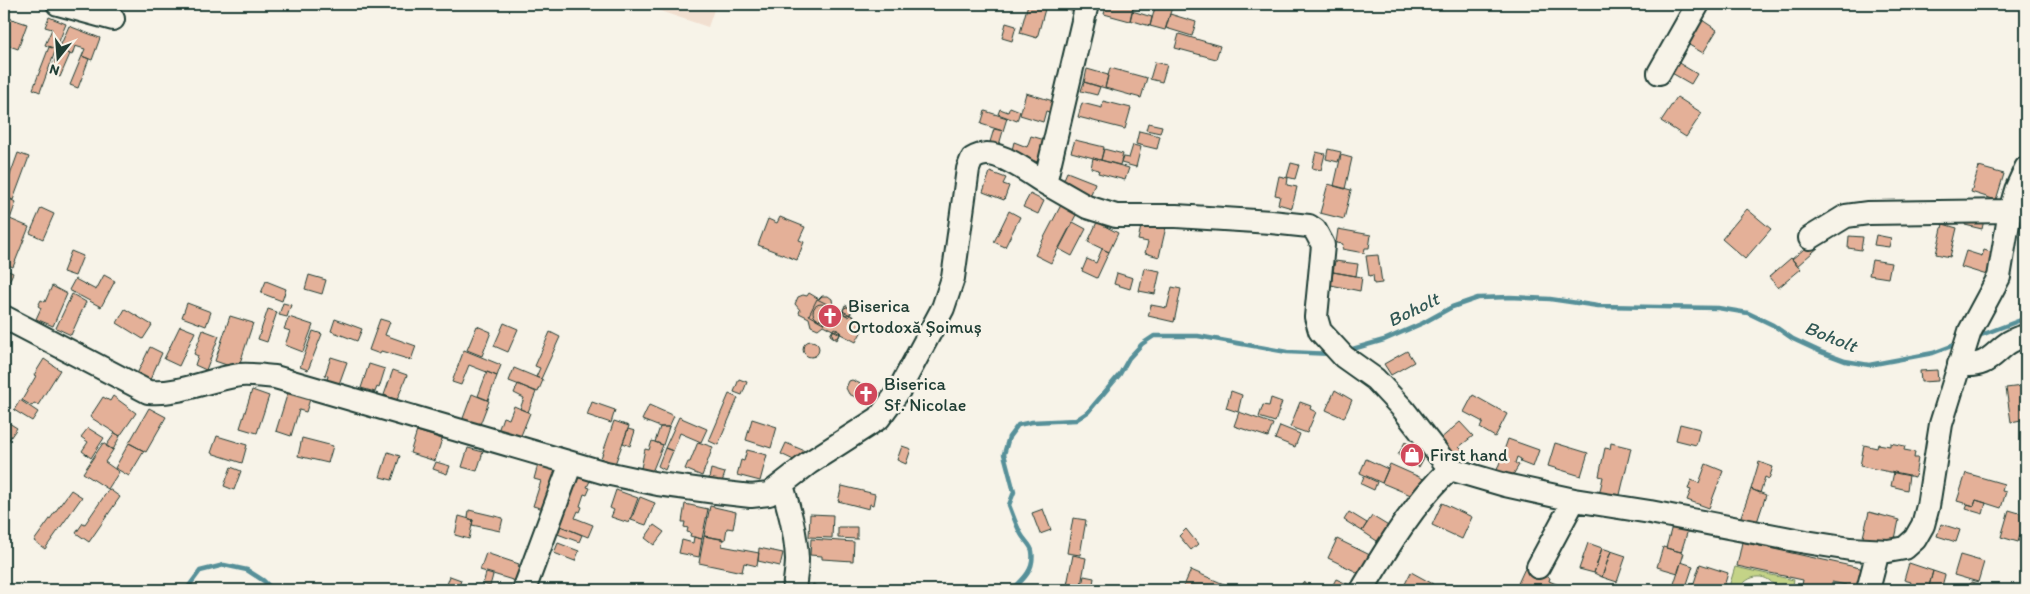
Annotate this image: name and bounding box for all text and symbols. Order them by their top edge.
north arrow [32,32,82,82]
text: N [47,60,61,79]
water label: Boholt [1384,286,1444,332]
place label: Biserica Ortodoxă Șoimuș [848,295,982,338]
church icon: Biserica Ortodoxă Șoimuș [817,303,843,329]
water label: Boholt [1801,316,1862,358]
place label: Biserica Sf. Nicolae [884,373,966,416]
church icon: Biserica Sf. Nicolae [853,381,879,407]
shop icon: First hand [1399,442,1425,468]
place label: First hand [1430,444,1508,466]

